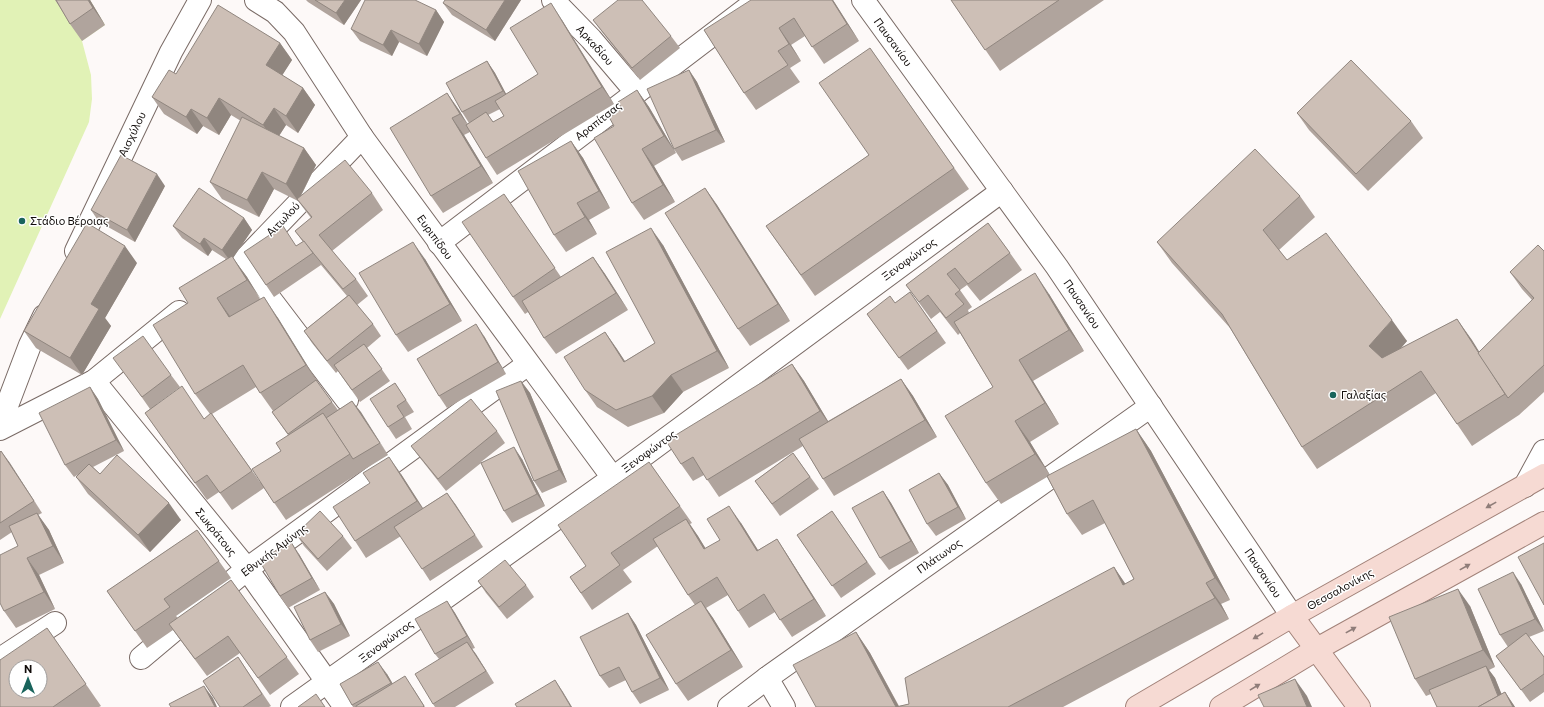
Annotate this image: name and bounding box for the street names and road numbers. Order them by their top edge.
street label: Παυσανίου [872,15,915,68]
street label: Αρκαδίου [574,22,617,67]
street label: Αραπίτσας [572,99,623,143]
street label: Αισχύλου [115,109,148,158]
street label: Αιτωλού [263,199,302,238]
street label: Ευριπίδου [415,212,456,262]
street label: Ξενοφώντος [879,235,938,283]
street label: Παυσανίου [1061,277,1104,331]
street label: Ξενοφώντος [619,427,678,475]
street label: Σωκράτους [193,505,240,558]
street label: Εθνικής Αμύνης [238,521,309,579]
street label: Πλάτωνος [914,535,964,576]
street label: Παυσανίου [1242,546,1285,600]
street label: Θεσσαλονίκης [1304,565,1375,612]
street label: Ξενοφώντος [356,617,415,665]

